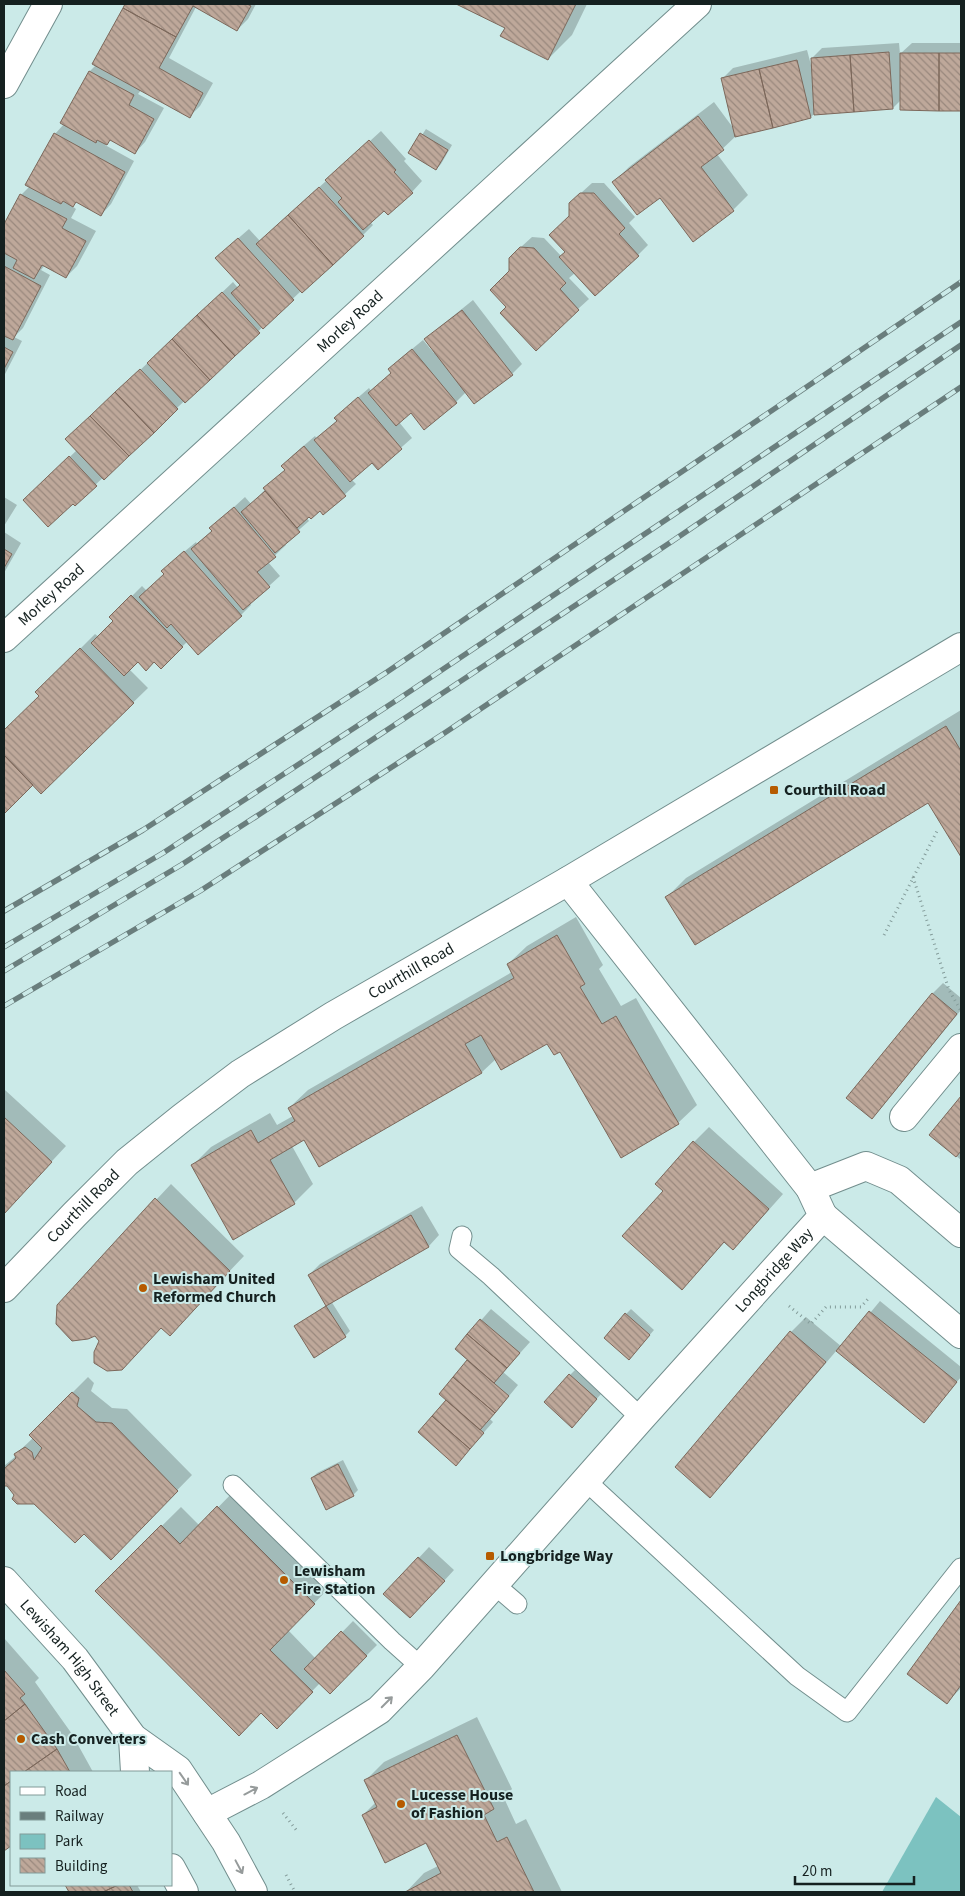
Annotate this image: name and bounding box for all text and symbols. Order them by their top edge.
street label: Morley Road [312,285,388,358]
street label: Morley Road [13,559,89,631]
place label: Courthill Road [784,779,886,801]
marker: Courthill Road [768,784,780,796]
street label: Courthill Road [364,938,458,1005]
street label: Courthill Road [42,1164,125,1248]
street label: Longbridge Way [730,1223,819,1317]
place label: Lewisham United Reformed Church [153,1268,276,1308]
marker: Lewisham United Reformed Church [137,1282,149,1294]
place label: Longbridge Way [500,1545,614,1567]
marker: Longbridge Way [484,1550,496,1562]
place label: Lewisham Fire Station [294,1560,375,1600]
marker: Lewisham Fire Station [278,1574,290,1586]
street label: Lewisham High Street [15,1594,125,1721]
one-way arrow [380,1696,393,1708]
place label: Cash Converters [31,1728,146,1750]
marker: Cash Converters [15,1733,27,1745]
legend [10,1771,172,1886]
one-way arrow [179,1772,189,1786]
text: Road [55,1781,87,1802]
place label: Lucesse House of Fashion [411,1784,513,1824]
one-way arrow [243,1786,258,1796]
marker: Lucesse House of Fashion [395,1798,407,1810]
text: Railway [55,1806,104,1827]
text: Park [55,1831,84,1852]
scale bar [795,1854,914,1886]
text: Building [55,1856,108,1877]
one-way arrow [235,1859,244,1874]
text: 20 m [802,1861,832,1882]

